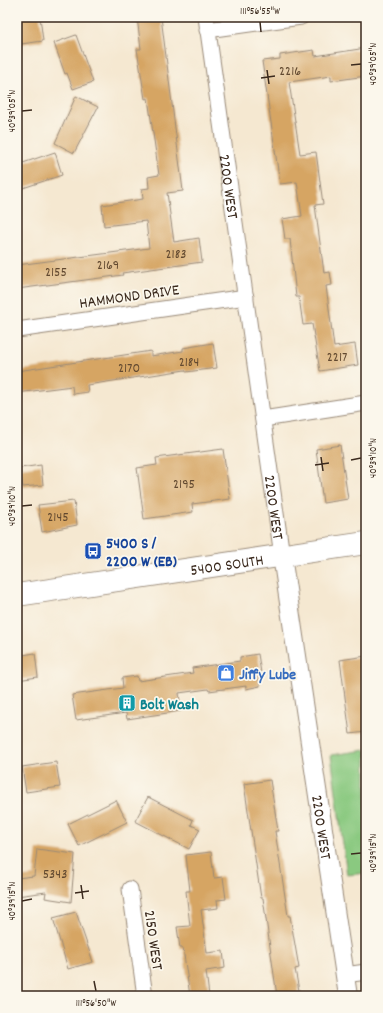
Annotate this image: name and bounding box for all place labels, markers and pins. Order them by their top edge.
place label: 5400 S / 2200 W (EB) [106,533,177,574]
bus stop icon: 5400 S / 2200 W (EB) [83,541,103,561]
shop icon: Jiffy Lube [216,663,236,683]
place label: Jiffy Lube [239,664,296,687]
building icon: Bolt Wash [117,693,137,713]
place label: Bolt Wash [140,694,199,717]

